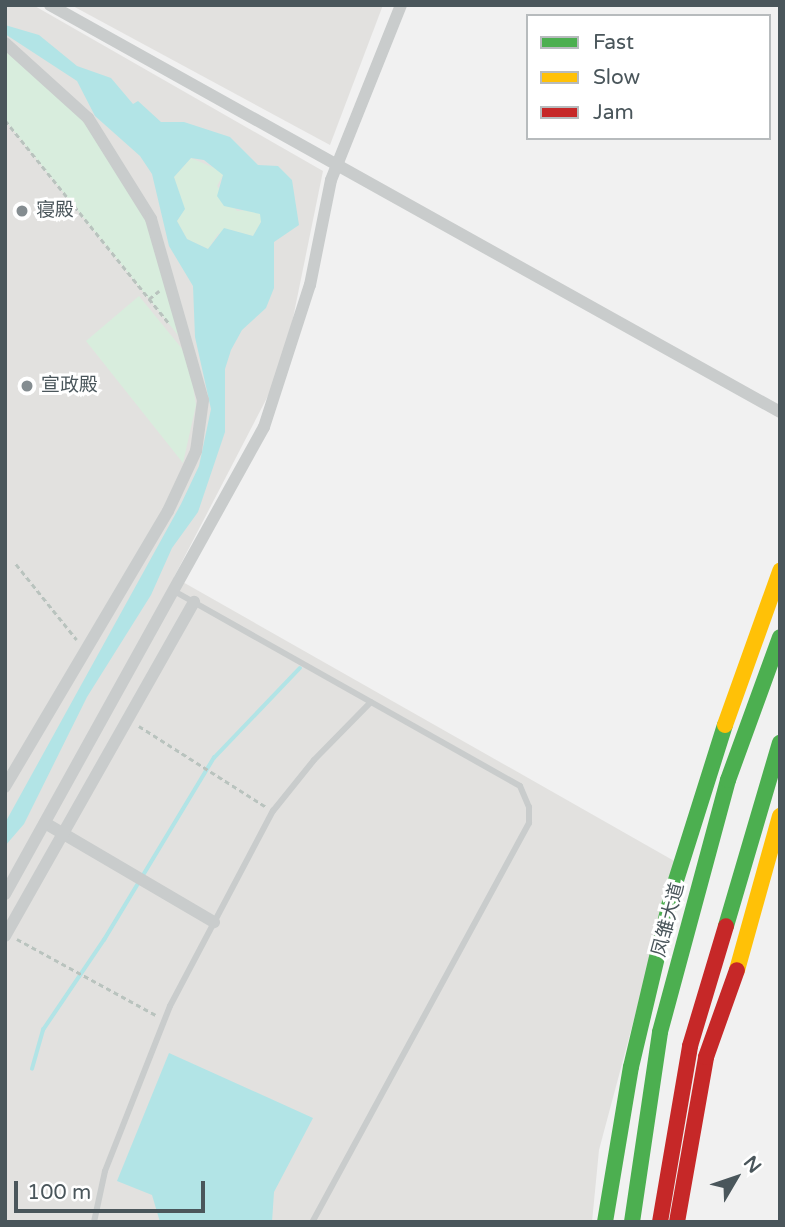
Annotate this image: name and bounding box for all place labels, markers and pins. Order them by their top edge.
place label: 寝殿 [36,200,74,222]
marker: 寝殿 [14,203,30,219]
place label: 宣政殿 [41,375,98,397]
marker: 宣政殿 [19,378,35,394]

